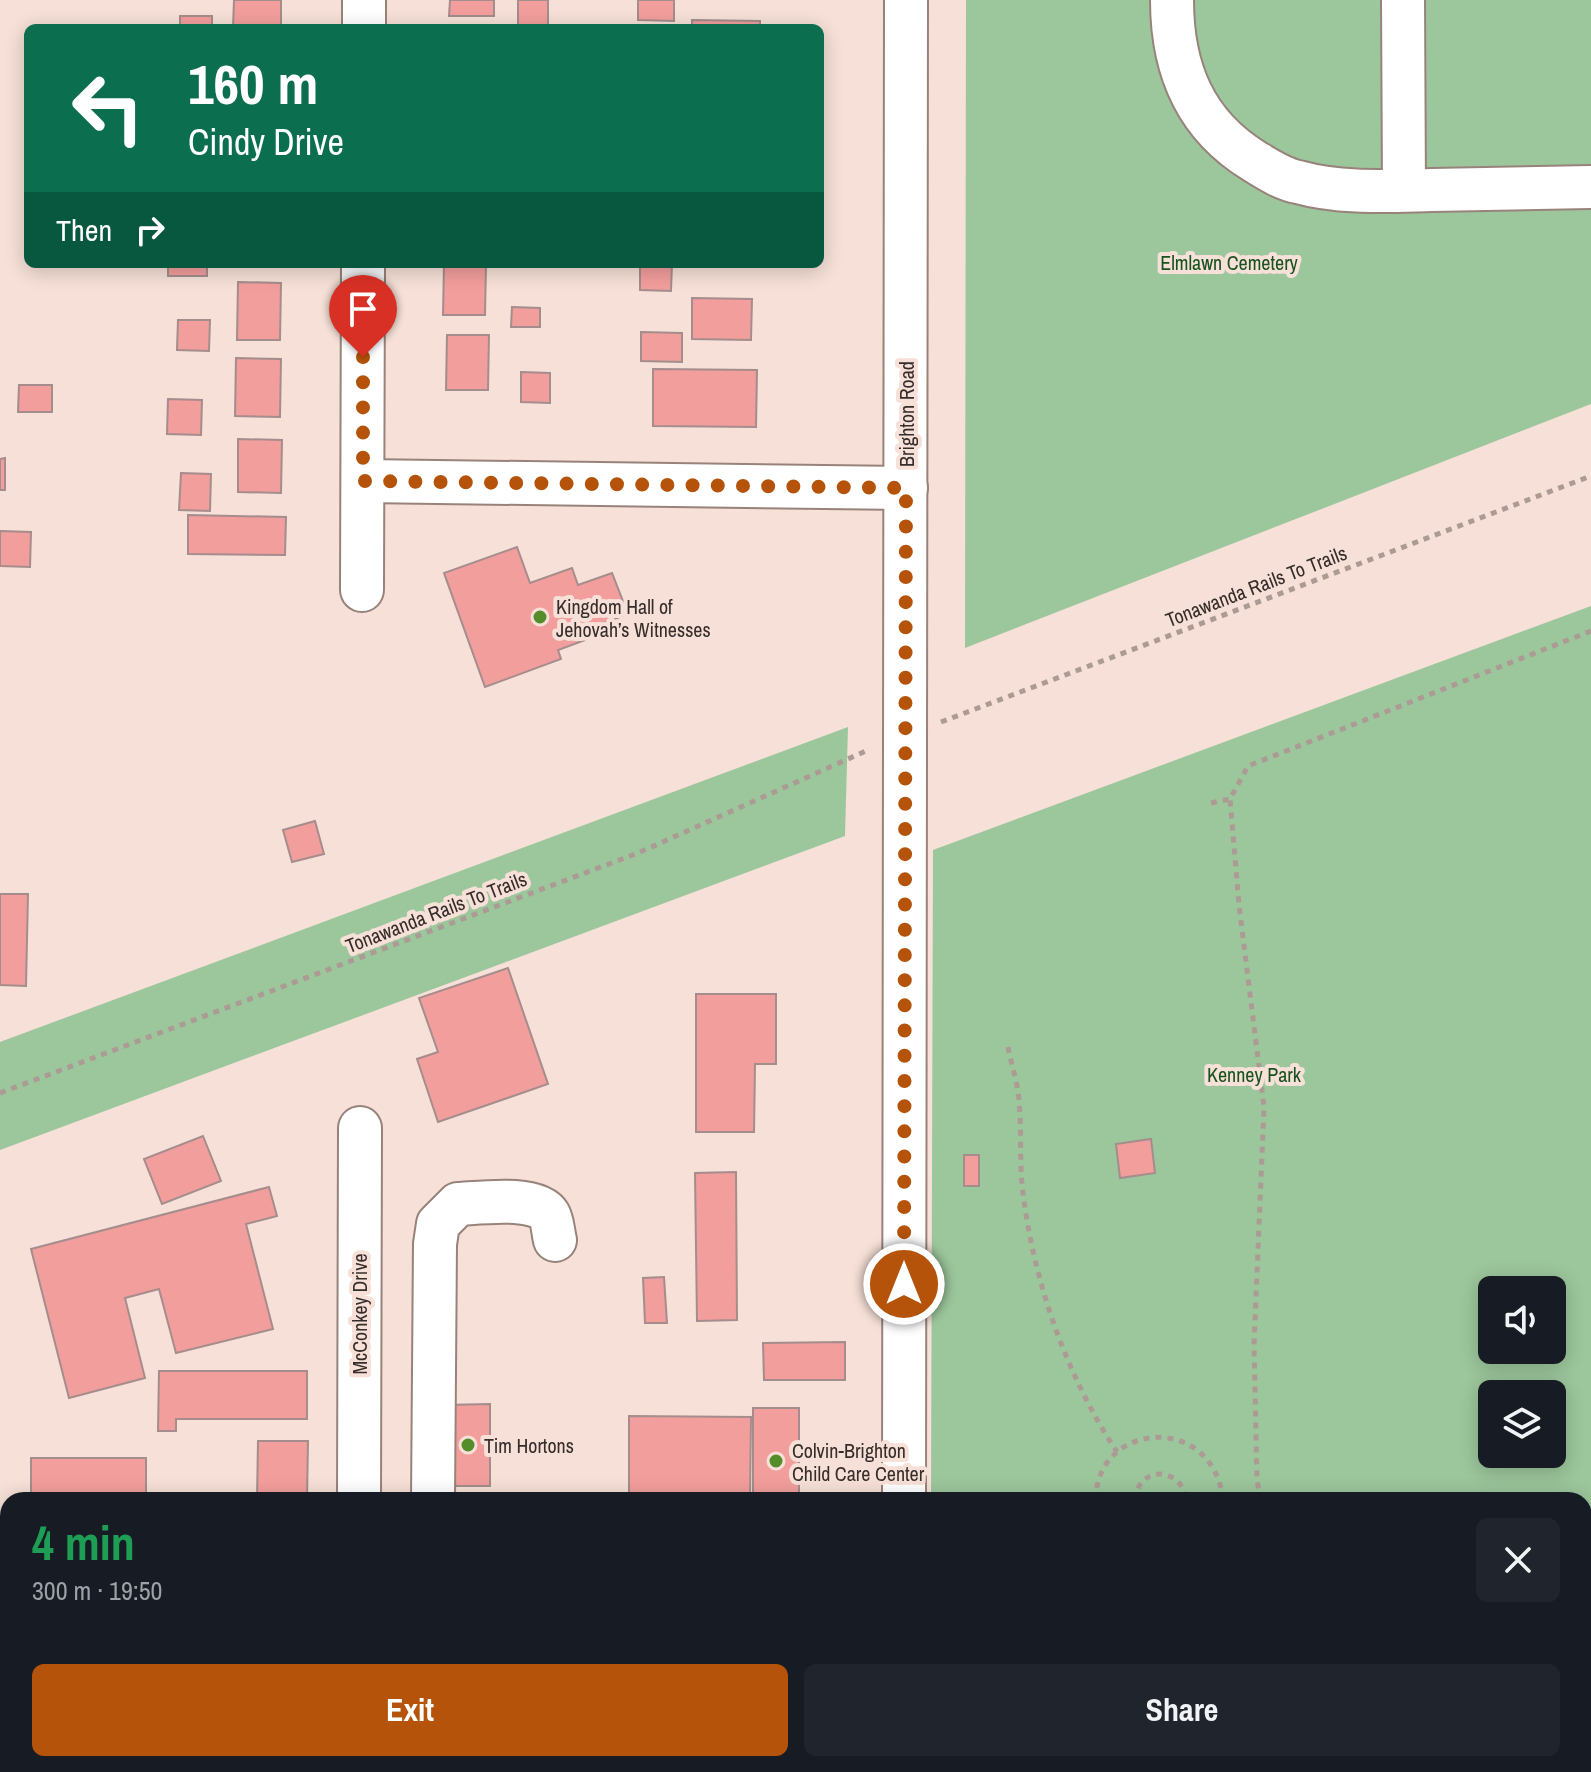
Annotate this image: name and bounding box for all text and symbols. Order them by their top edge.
text: 160 m [188,46,318,121]
icon: left [56,56,160,160]
text: Cindy Drive [188,118,344,166]
icon: right [128,208,172,252]
text: Then [56,210,112,250]
park label: Elmlawn Cemetery [1160,249,1299,276]
pin [329,275,397,357]
icon: arrive [341,287,385,331]
street label: Brighton Road [893,361,920,467]
street label: Tonawanda Rails To Trails [1161,539,1351,633]
place label: Kingdom Hall of Jehovah’s Witnesses [556,593,711,643]
marker: Kingdom Hall of Jehovah’s Witnesses [531,608,549,626]
street label: Tonawanda Rails To Trails [341,865,531,959]
park label: Kenney Park [1207,1061,1302,1088]
position arrow [862,1242,946,1326]
street label: McConkey Drive [346,1253,373,1375]
map controls [1478,1276,1566,1468]
button: sound [1478,1276,1566,1364]
button: layers [1478,1380,1566,1468]
place label: Tim Hortons [484,1432,574,1459]
marker: Tim Hortons [459,1436,477,1454]
place label: Colvin-Brighton Child Care Center [792,1437,925,1487]
marker: Colvin-Brighton Child Care Center [767,1452,785,1470]
text: 4 min [32,1510,135,1575]
button: close [1476,1518,1560,1602]
text: 300 m · 19:50 [32,1573,162,1608]
button: Exit [32,1664,788,1756]
button: Share [804,1664,1560,1756]

